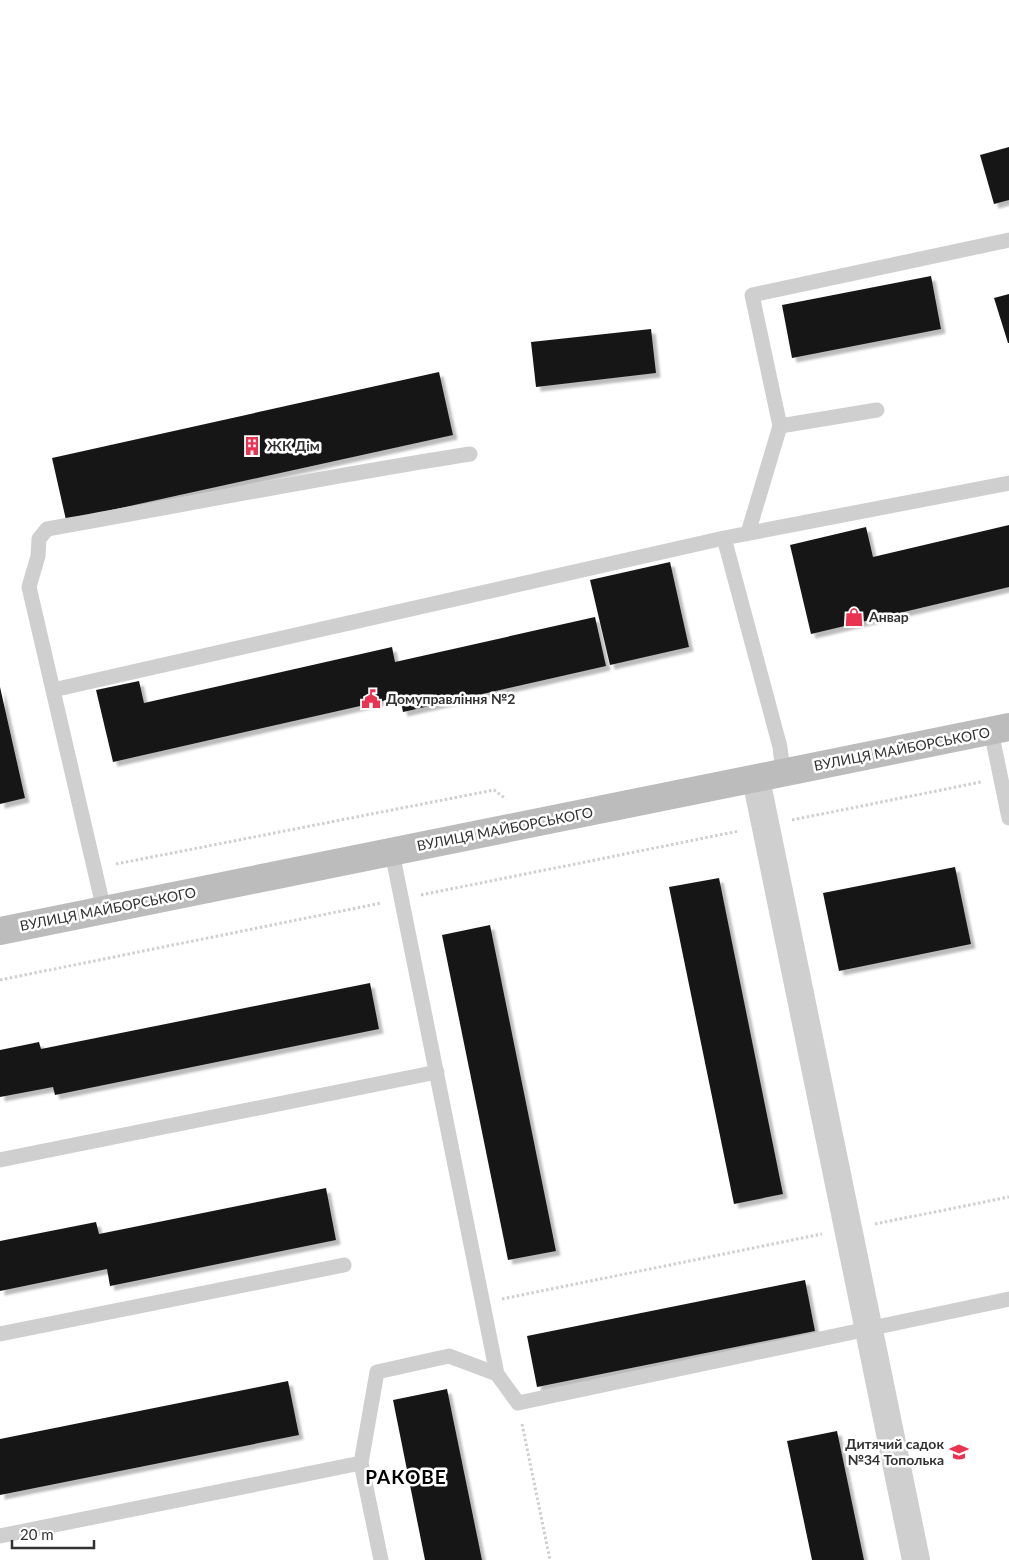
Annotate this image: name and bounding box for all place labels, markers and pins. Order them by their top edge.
building icon: ЖК Дім [241,435,263,457]
place label: ЖК Дім [267,437,320,454]
shop icon: Анвар [843,606,865,628]
place label: Анвар [868,608,909,625]
public building icon: Домуправління №2 [360,688,382,710]
place label: Домуправління №2 [386,690,515,707]
place label: Дитячий садок №34 Тополька [845,1435,944,1468]
school or university icon: Дитячий садок №34 Тополька [948,1441,970,1463]

